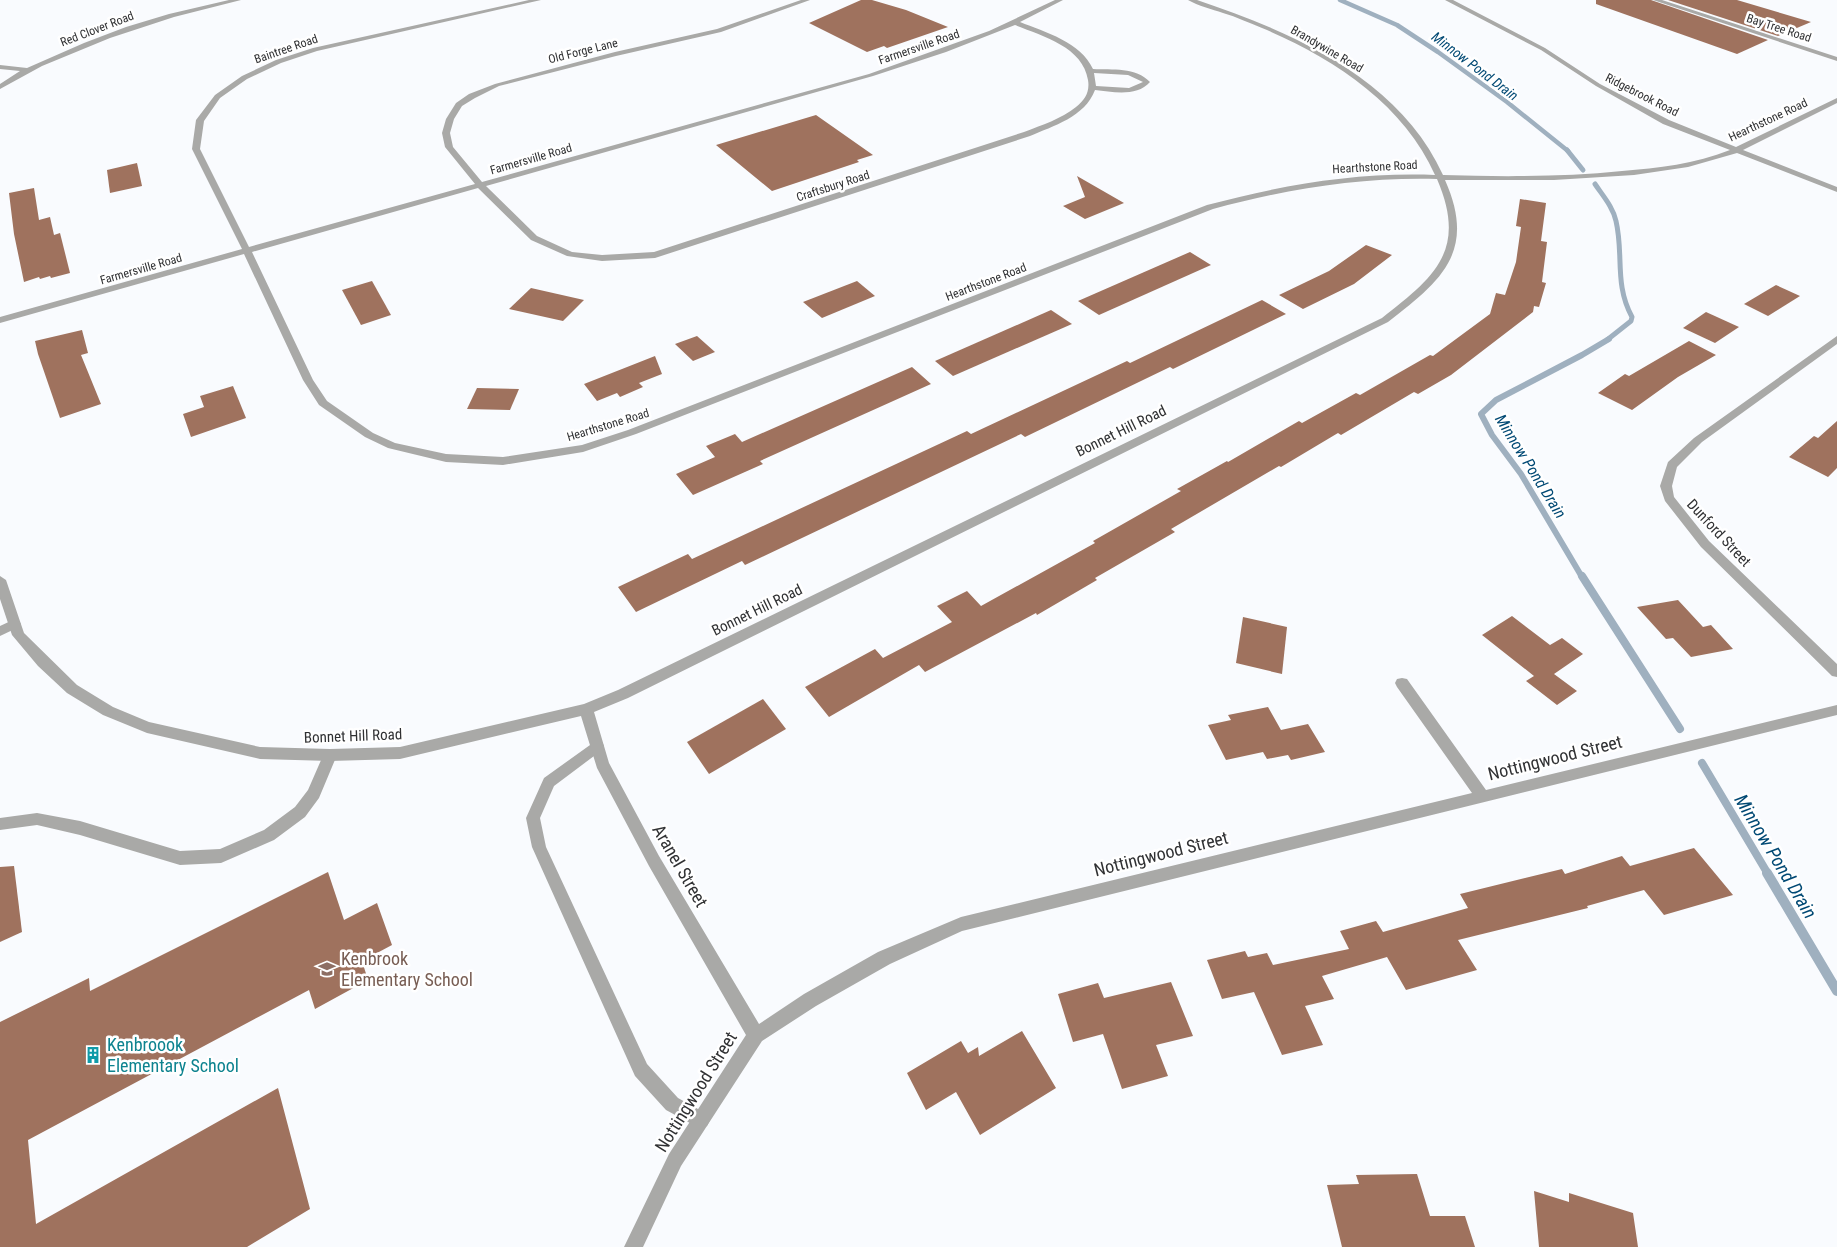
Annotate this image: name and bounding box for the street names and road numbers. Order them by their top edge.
street label: Red Clover Road [58,9,136,49]
street label: Bay Tree Road [1745,11,1813,45]
street label: Brandywine Road [1288,23,1366,75]
street label: Farmersville Road [877,27,961,67]
street label: Baintree Road [252,32,320,66]
street label: Old Forge Lane [547,36,620,66]
street label: Ridgebrook Road [1603,71,1681,120]
street label: Hearthstone Road [1726,96,1810,144]
street label: Farmersville Road [488,141,574,177]
street label: Hearthstone Road [1332,158,1418,176]
street label: Craftsbury Road [795,168,871,204]
street label: Farmersville Road [98,251,184,287]
street label: Hearthstone Road [944,260,1028,304]
street label: Bonnet Hill Road [1073,401,1169,461]
street label: Hearthstone Road [565,406,651,444]
street label: Dunford Street [1683,495,1755,571]
street label: Bonnet Hill Road [709,580,805,640]
street label: Bonnet Hill Road [304,725,402,747]
street label: Nottingwood Street [1486,731,1624,784]
street label: Aranel Street [648,821,712,911]
street label: Nottingwood Street [1092,827,1230,880]
street label: Nottingwood Street [650,1028,741,1156]

